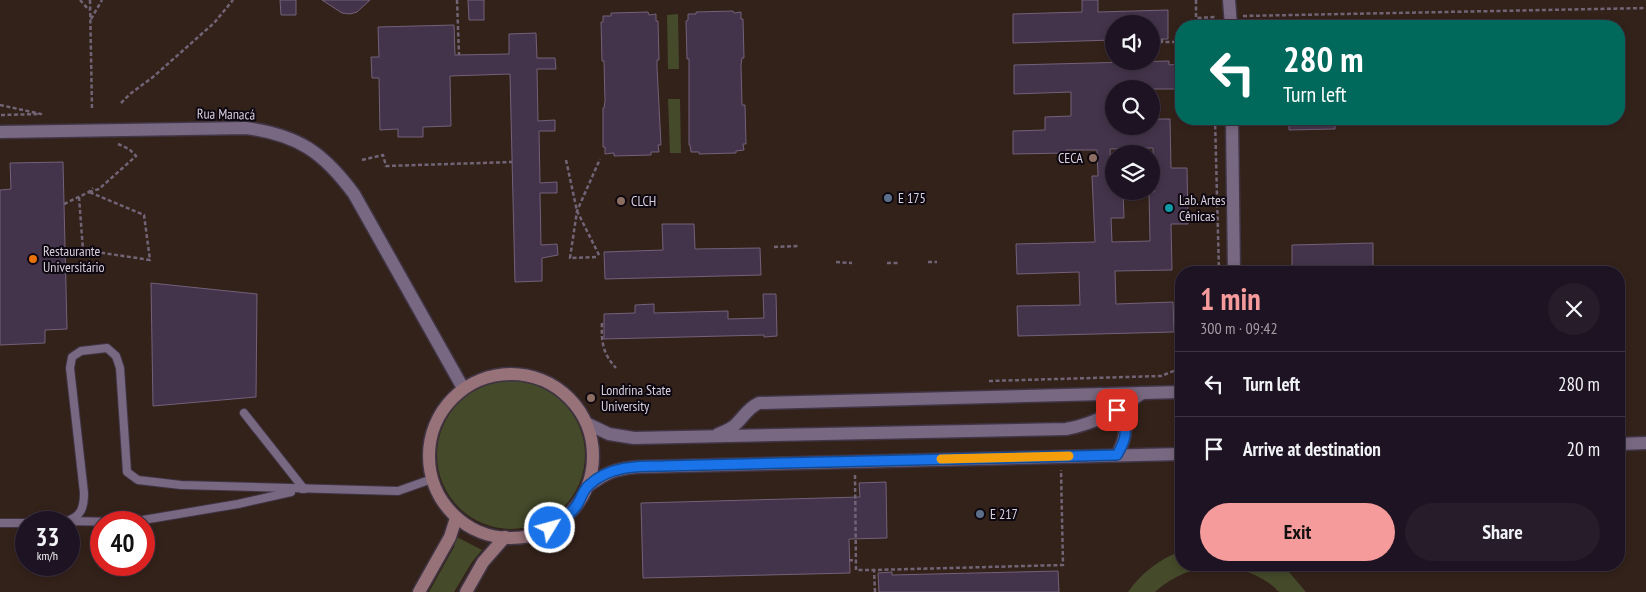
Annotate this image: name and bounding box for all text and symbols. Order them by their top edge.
map controls [1105,15,1160,200]
button: sound [1105,15,1160,70]
text: 280 m [1283,36,1364,82]
icon: left [1200,40,1265,105]
button: search [1105,80,1160,135]
text: Turn left [1283,80,1347,108]
street label: Rua Manacá [197,104,255,124]
button: layers [1105,145,1160,200]
place label: CECA [1058,149,1083,167]
marker: CECA [1087,152,1099,164]
place label: E 175 [898,189,926,207]
place label: Lab. Artes Cênicas [1179,191,1226,225]
place label: CLCH [631,192,656,210]
marker: E 175 [882,192,894,204]
marker: CLCH [615,195,627,207]
marker: Lab. Artes Cênicas [1163,202,1175,214]
place label: Restaurante Universitário [43,242,105,276]
marker: Restaurante Universitário [27,253,39,265]
text: 1 min [1200,279,1261,318]
button: close [1548,283,1600,335]
text: 300 m · 09:42 [1200,318,1278,338]
icon: left [1200,370,1228,398]
text: Turn left [1243,372,1300,396]
text: 280 m [1558,372,1600,396]
place label: Londrina State University [601,381,671,415]
pin [1096,389,1138,431]
marker: Londrina State University [585,392,597,404]
icon: arrive [1103,396,1131,424]
icon: arrive [1200,435,1228,463]
text: Arrive at destination [1243,437,1381,461]
text: 20 m [1567,437,1600,461]
position arrow [523,501,575,553]
button: Exit [1200,503,1395,561]
button: Share [1405,503,1600,561]
place label: E 217 [990,505,1018,523]
marker: E 217 [974,508,986,520]
speed limit sign: 40 [90,511,155,576]
text: 33 [36,521,59,553]
text: km/h [37,548,58,563]

